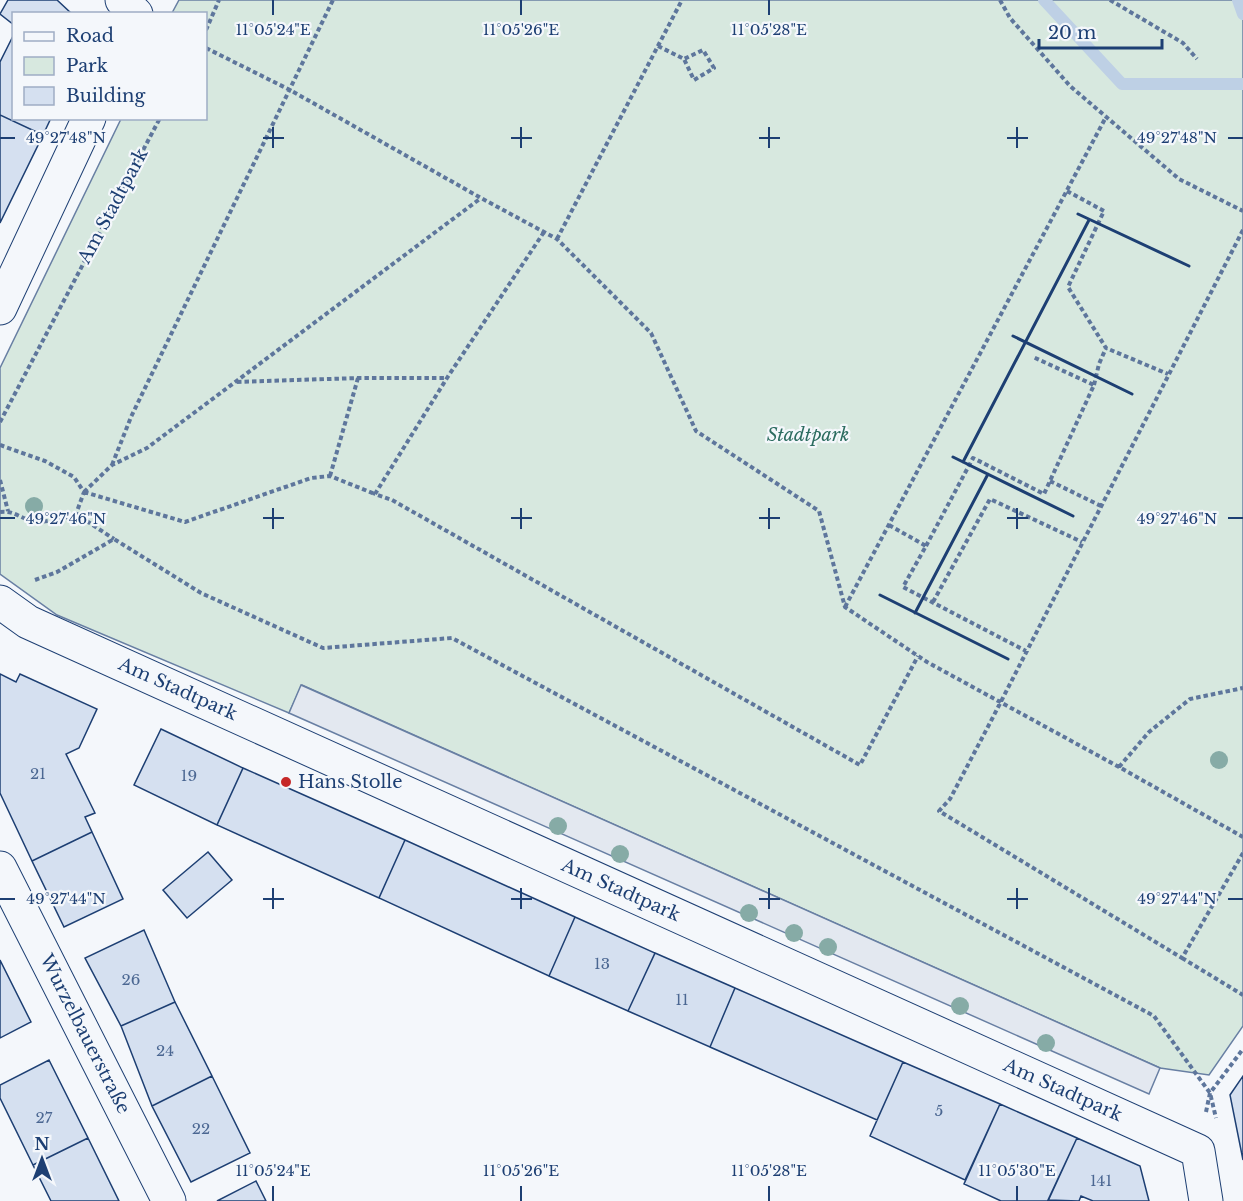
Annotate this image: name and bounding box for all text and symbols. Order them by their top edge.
legend [12,12,207,120]
scale bar [1039,12,1162,50]
text: 11°05'24"E [235,20,311,39]
text: 11°05'26"E [483,20,559,39]
text: 11°05'28"E [731,20,807,39]
text: 20 m [1048,22,1096,44]
text: Road [66,25,114,47]
text: Park [66,55,108,77]
text: Building [66,85,145,107]
text: 49°27'48"N [26,128,106,147]
text: 49°27'48"N [1137,128,1217,147]
street label: Am Stadtpark [73,145,153,268]
park label: Stadtpark [767,424,849,446]
text: 49°27'46"N [26,509,106,528]
text: 49°27'46"N [1137,509,1217,528]
street label: Am Stadtpark [114,653,241,725]
house number: 21 [30,764,46,783]
house number: 19 [181,766,197,785]
place label: Hans Stolle [298,771,402,793]
marker: Hans Stolle [279,775,293,789]
street label: Am Stadtpark [557,854,684,926]
text: 49°27'44"N [26,889,106,908]
text: 49°27'44"N [1137,889,1217,908]
street label: Wurzelbauerstraße [35,950,135,1118]
house number: 13 [594,954,610,973]
house number: 26 [122,970,140,989]
house number: 11 [675,990,689,1009]
house number: 24 [156,1041,174,1060]
street label: Am Stadtpark [999,1054,1126,1126]
house number: 5 [935,1101,943,1120]
house number: 27 [36,1108,53,1127]
house number: 22 [192,1119,210,1138]
north arrow [12,1129,72,1189]
text: N [34,1134,50,1154]
text: 11°05'24"E [235,1161,311,1180]
text: 11°05'26"E [483,1161,559,1180]
text: 11°05'28"E [731,1161,807,1180]
text: 11°05'30"E [978,1161,1056,1180]
house number: 141 [1090,1171,1112,1190]

